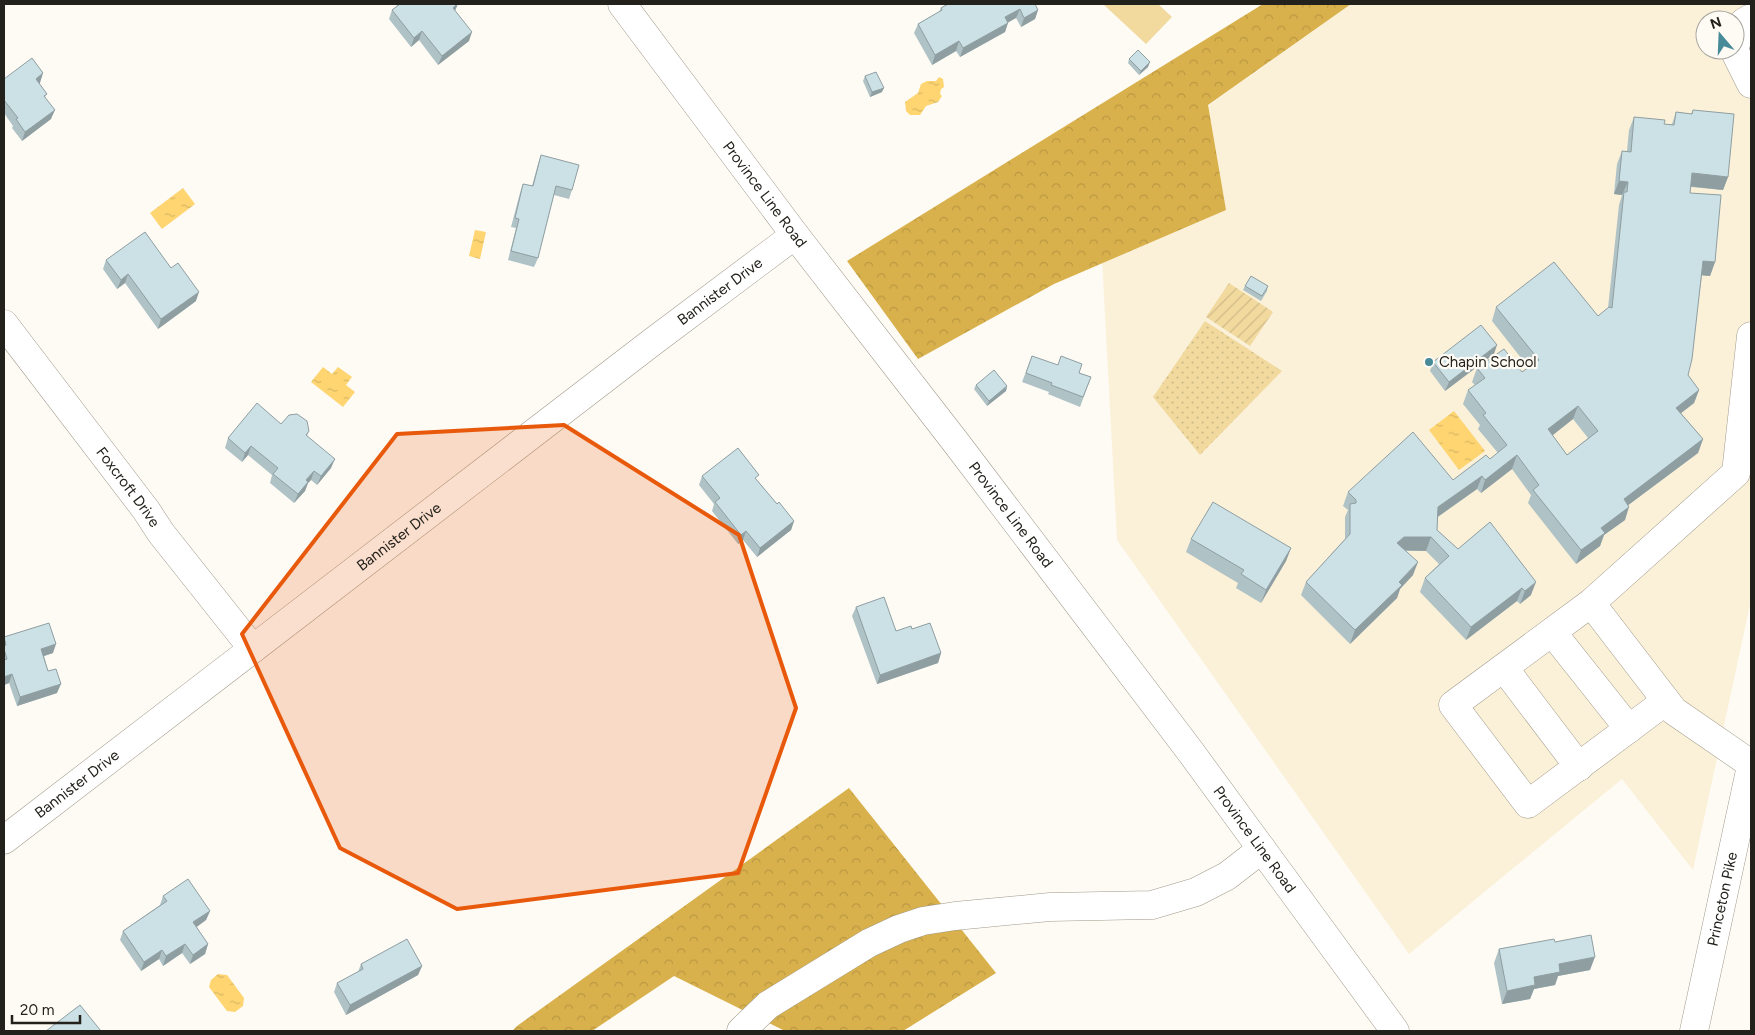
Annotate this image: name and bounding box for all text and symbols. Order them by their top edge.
north arrow [1695,10,1745,60]
text: N [1708,13,1724,33]
street label: Province Line Road [719,138,810,251]
street label: Bannister Drive [674,254,766,329]
place label: Chapin School [1439,353,1537,371]
marker: Chapin School [1423,356,1435,368]
street label: Foxcroft Drive [92,444,164,531]
street label: Province Line Road [965,458,1057,571]
street label: Bannister Drive [353,499,445,575]
street label: Bannister Drive [31,746,123,822]
street label: Province Line Road [1210,782,1300,896]
street label: Princeton Pike [1704,850,1741,948]
scale bar [12,992,80,1024]
text: 20 m [20,1001,54,1019]

